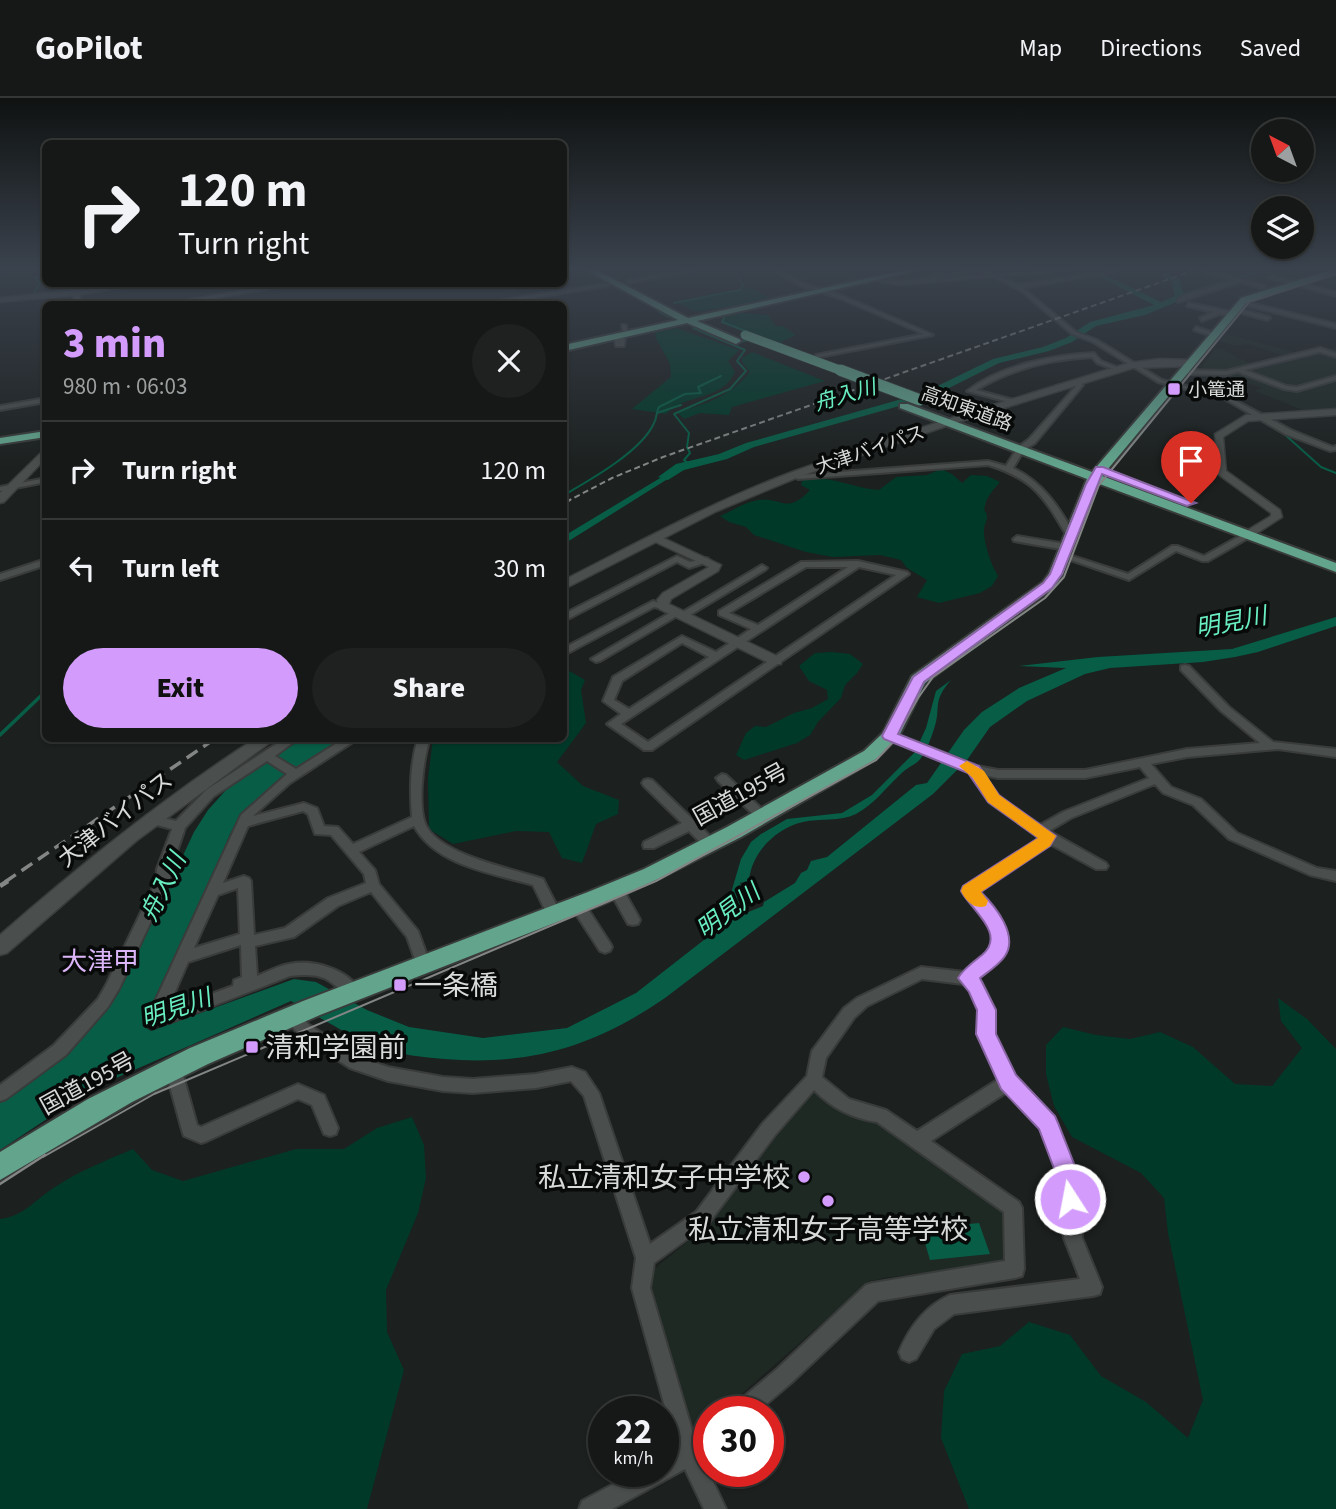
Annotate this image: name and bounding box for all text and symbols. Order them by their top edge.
text: GoPilot [35,25,143,72]
text: Map [1019,31,1062,66]
text: Directions [1100,31,1202,66]
text: Saved [1240,31,1301,66]
north arrow [1251,119,1314,182]
map controls [1251,119,1314,259]
text: 120 m [178,156,307,226]
icon: right [63,168,154,259]
button: layers [1251,196,1314,259]
text: Turn right [178,221,309,267]
text: 3 min [63,314,166,374]
button: close [472,324,546,398]
text: 980 m · 06:03 [63,370,187,403]
water label: 舟入川 [811,371,881,418]
place label: 小篭通 [1188,377,1245,404]
street label: 高知東道路 [917,380,1016,438]
marker: 小篭通 [1166,381,1182,397]
street label: 大津バイパス [812,419,929,482]
pin [1161,431,1221,503]
icon: arrive [1172,442,1210,480]
icon: right [63,451,101,489]
text: Turn right [122,452,237,489]
text: 120 m [480,452,546,489]
icon: left [63,549,101,587]
text: Turn left [122,550,219,587]
text: 30 m [493,550,546,587]
water label: 明見川 [1192,598,1273,647]
button: Exit [63,648,298,728]
button: Share [312,648,546,728]
street label: 国道195号 [687,755,793,834]
street label: 大津バイパス [51,764,180,875]
water label: 舟入川 [132,844,196,927]
water label: 明見川 [689,874,770,947]
district label: 大津甲 [61,943,139,980]
place label: 一条橋 [414,966,498,1006]
marker: 一条橋 [392,977,408,993]
water label: 明見川 [136,979,219,1037]
place label: 清和学園前 [266,1028,406,1068]
marker: 清和学園前 [244,1039,260,1055]
street label: 国道195号 [34,1044,140,1123]
place label: 私立清和女子中学校 [538,1158,790,1198]
position arrow [1033,1162,1107,1236]
marker: 私立清和女子中学校 [796,1169,812,1185]
marker: 私立清和女子高等学校 [820,1193,836,1209]
place label: 私立清和女子高等学校 [688,1210,968,1250]
speed limit sign: 30 [693,1396,784,1487]
text: 22 [615,1407,652,1457]
text: km/h [614,1446,653,1471]

